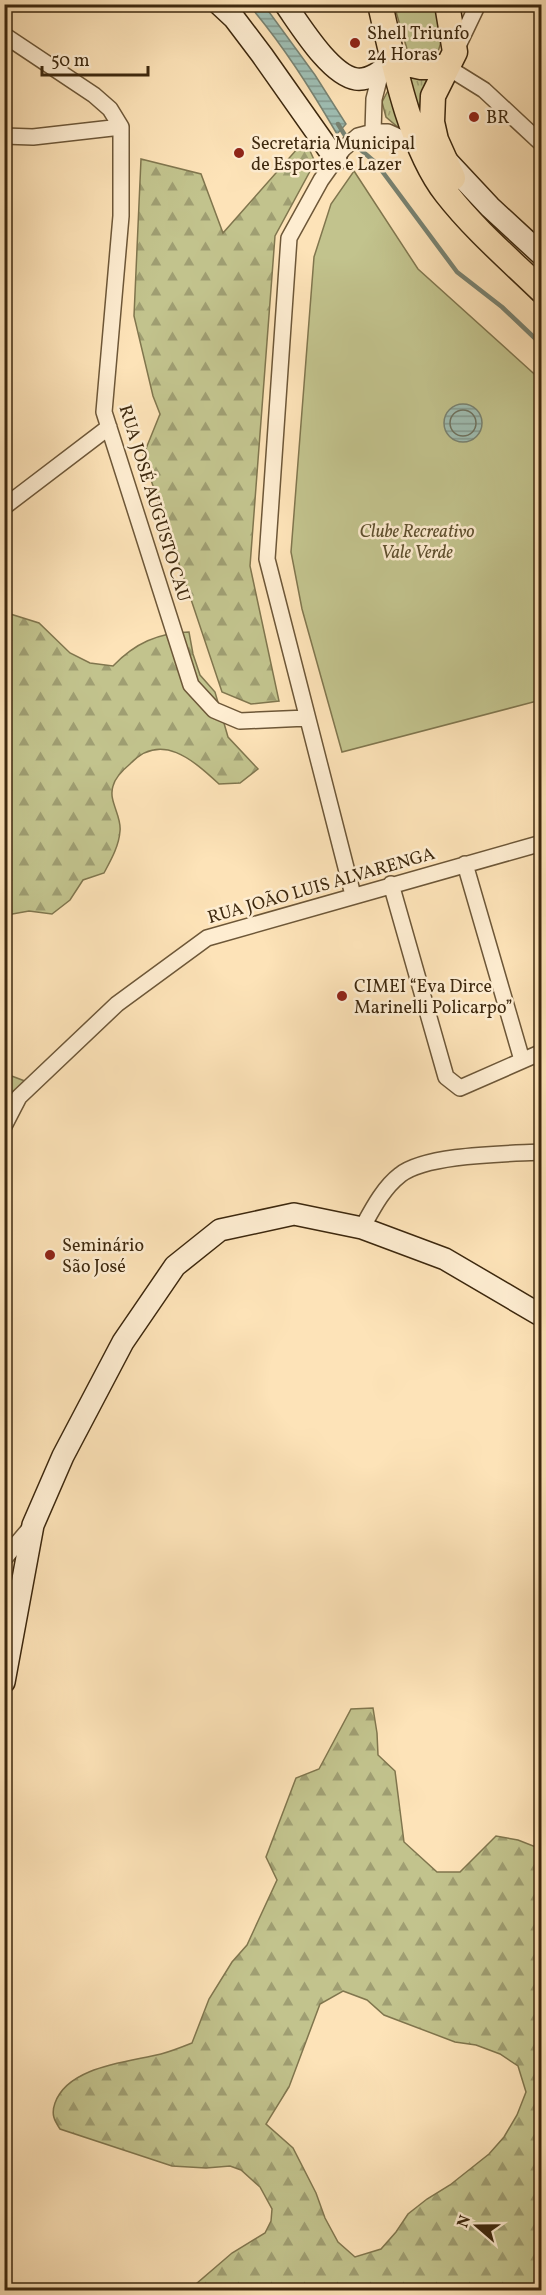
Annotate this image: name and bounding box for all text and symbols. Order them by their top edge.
place label: Shell Triunfo 24 Horas [367,22,469,68]
marker: Shell Triunfo 24 Horas [348,36,362,50]
scale bar [42,39,148,77]
text: 50 m [51,49,90,74]
place label: BR [486,106,510,131]
marker: BR [467,110,481,124]
place label: Secretaria Municipal de Esportes e Lazer [251,132,415,178]
marker: Secretaria Municipal de Esportes e Lazer [232,146,246,160]
street label: RUA JOSÉ AUGUSTO CAU [112,402,195,605]
park label: Clube Recreativo Vale Verde [359,520,475,566]
street label: RUA JOÃO LUIS ALVARENGA [205,842,438,931]
place label: CIMEI “Eva Dirce Marinelli Policarpo” [354,975,513,1021]
marker: CIMEI “Eva Dirce Marinelli Policarpo” [335,989,349,1003]
place label: Seminário São José [62,1234,144,1280]
marker: Seminário São José [43,1248,57,1262]
north arrow [447,2196,507,2256]
text: N [452,2212,477,2231]

